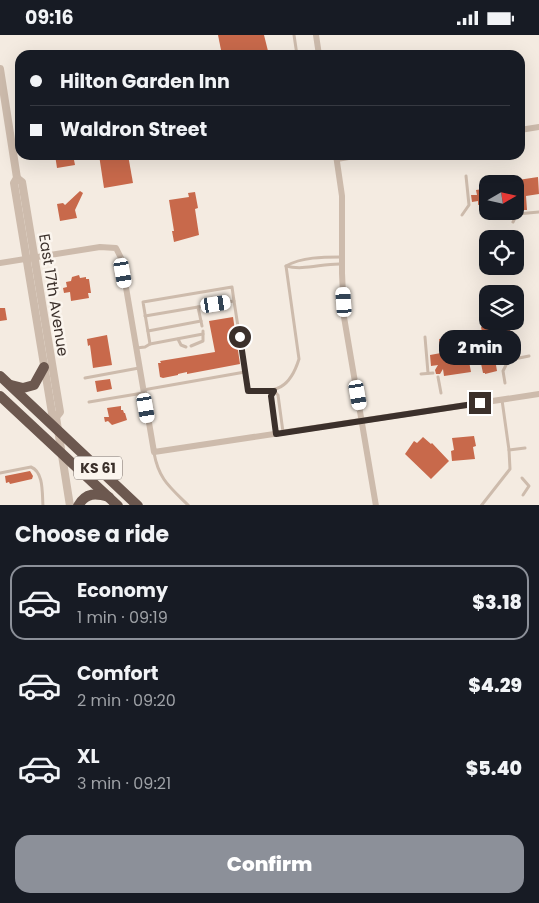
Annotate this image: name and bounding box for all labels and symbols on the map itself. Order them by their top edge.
north arrow [479,175,524,220]
street label: East 17th Avenue [34,232,74,358]
car [113,257,132,289]
car [335,287,352,317]
car [200,294,231,314]
route start [229,326,251,348]
callout: 2 min [439,331,521,365]
car [348,379,367,411]
car [136,392,155,424]
route end [469,392,491,414]
road number: KS 61 [74,457,122,479]

